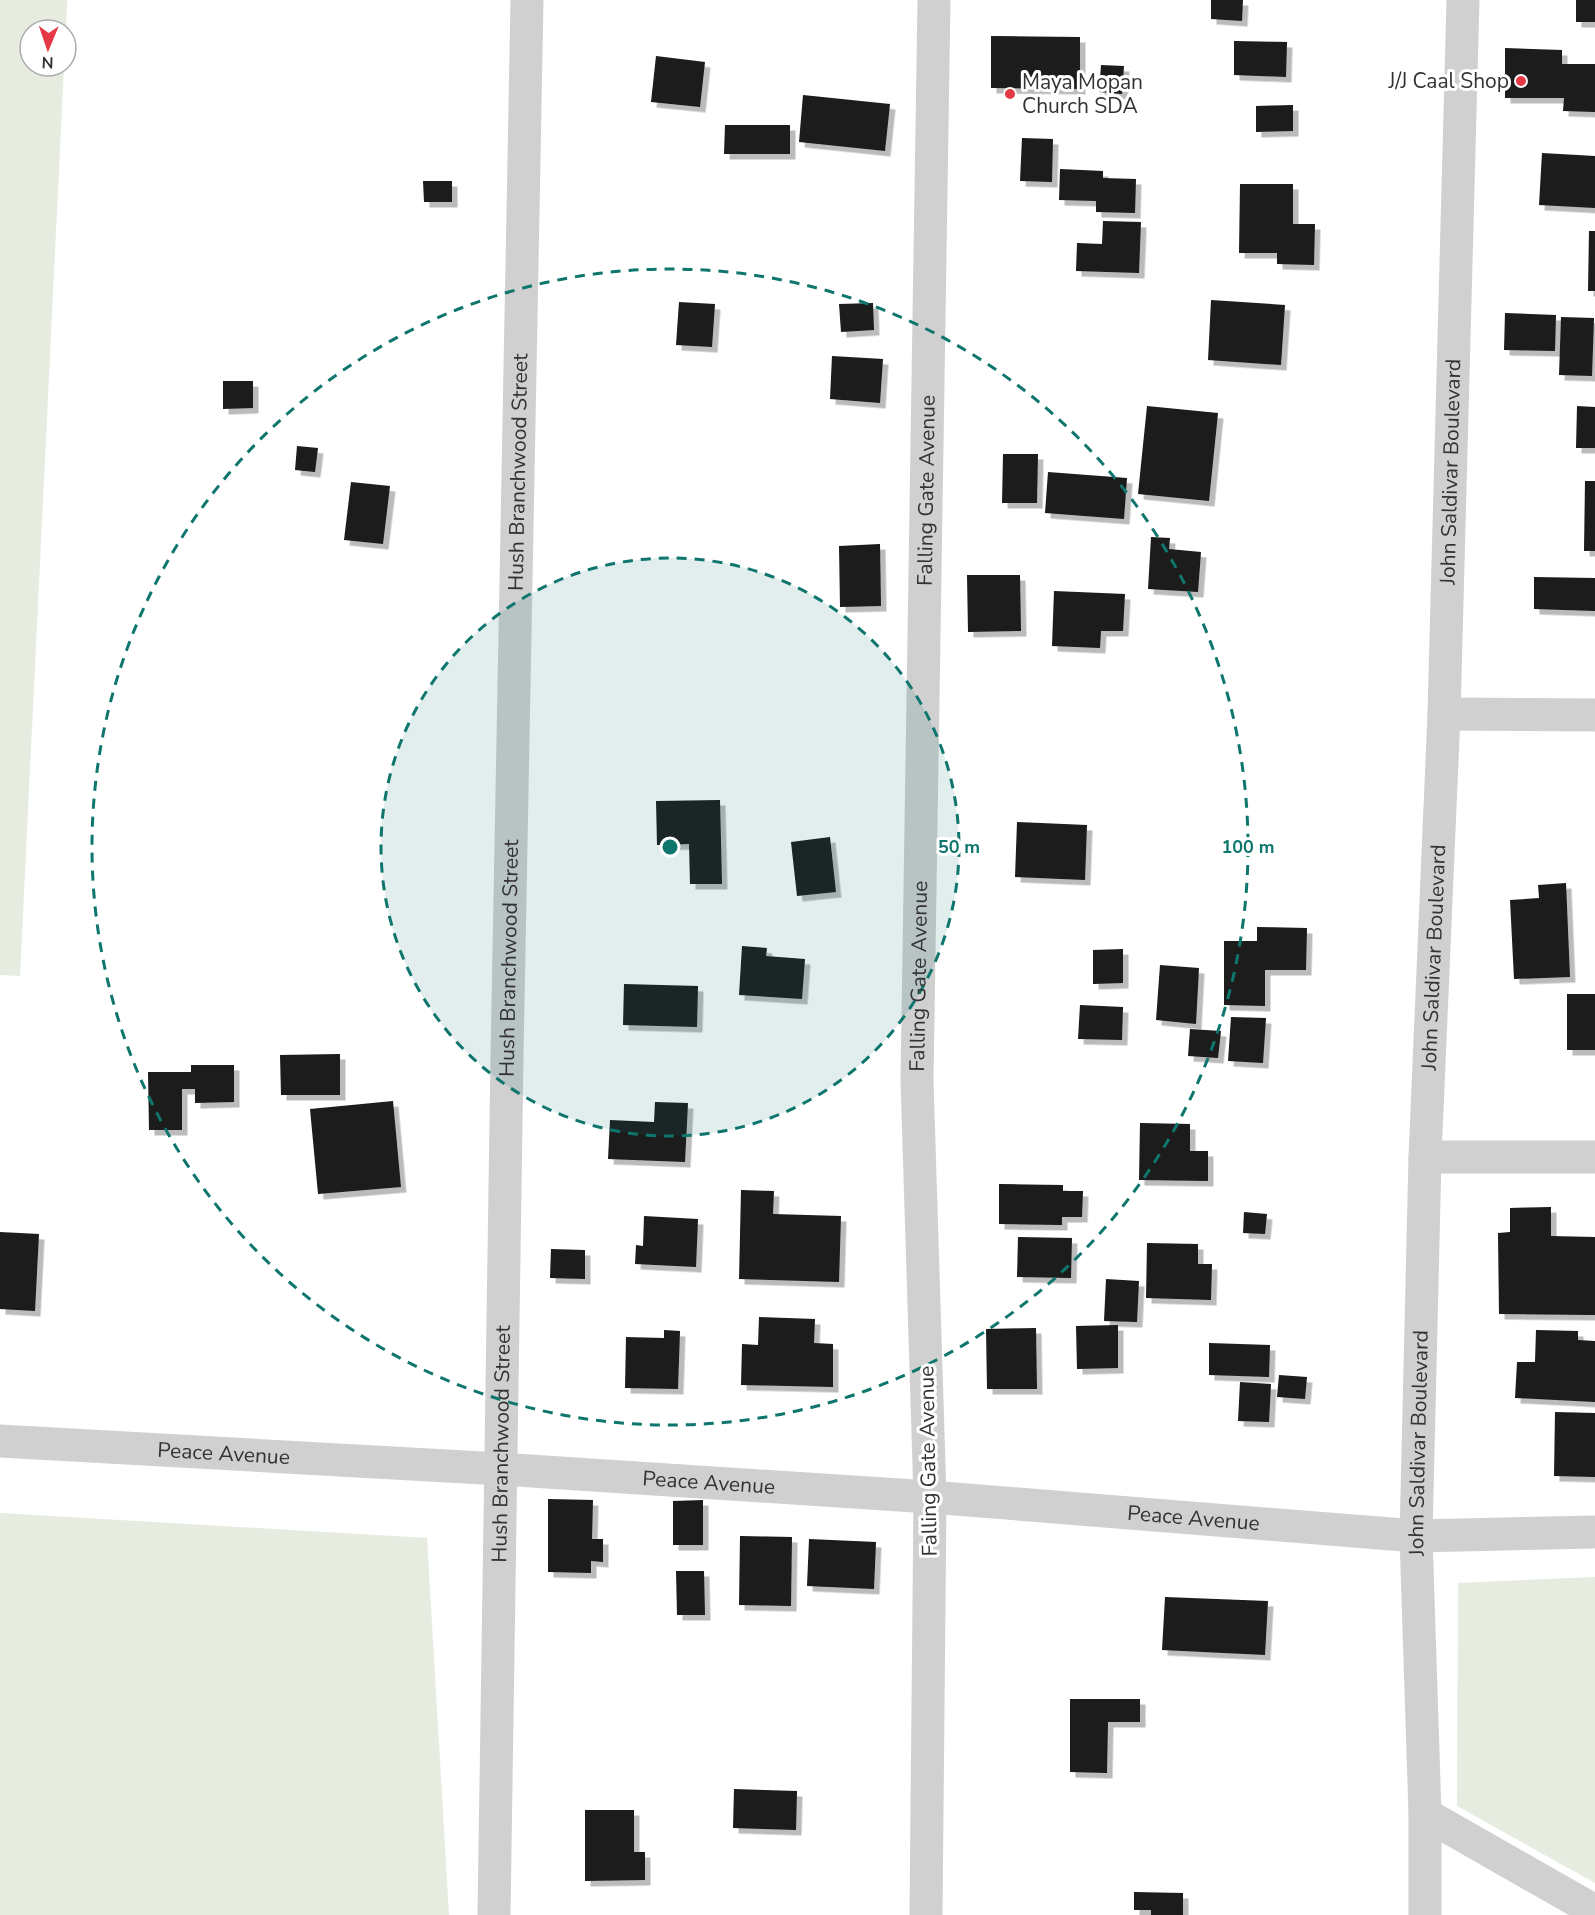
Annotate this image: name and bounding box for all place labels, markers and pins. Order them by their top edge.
place label: J/J Caal Shop [1387,67,1509,95]
place label: Maya Mopan Church SDA [1022,68,1143,120]
marker: J/J Caal Shop [1514,74,1528,88]
marker: Maya Mopan Church SDA [1003,87,1017,101]
centre of rings [660,837,680,857]

